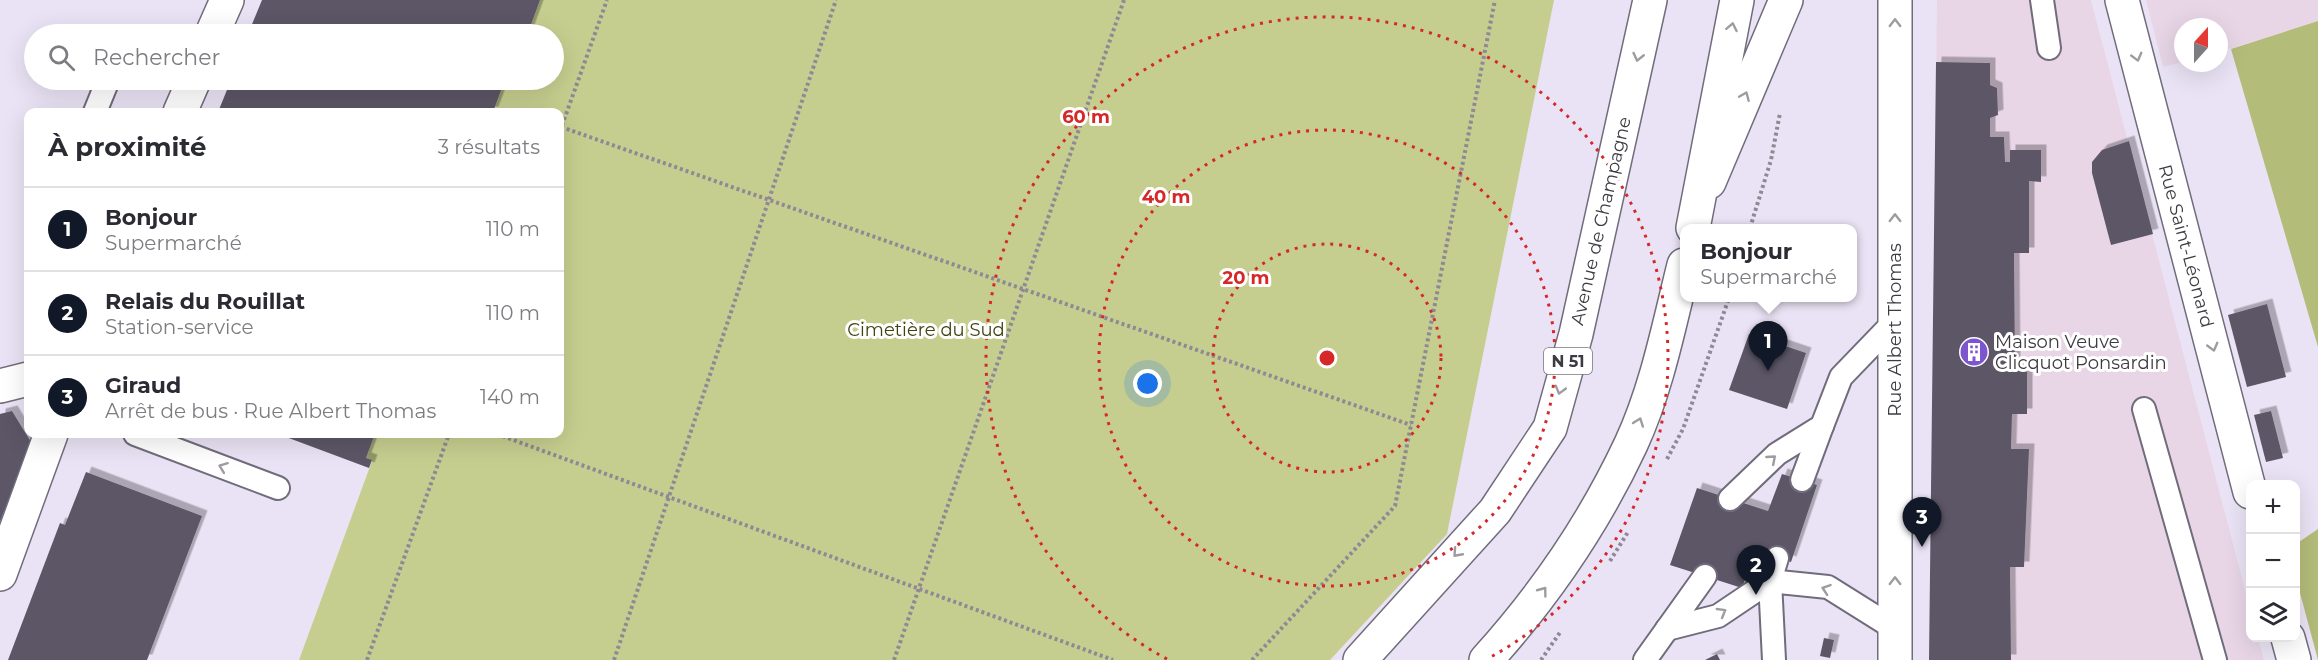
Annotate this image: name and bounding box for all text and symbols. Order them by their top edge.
one-way arrow [1889,18,1901,27]
north arrow [2174,18,2228,72]
one-way arrow [1725,22,1738,32]
search box [24,24,564,90]
icon: search [45,41,78,74]
text: Rechercher [93,44,220,71]
one-way arrow [2130,51,2142,61]
one-way arrow [1632,52,1645,62]
one-way arrow [1738,92,1750,103]
text: 60 m [1062,106,1110,128]
street label: Avenue de Champagne [1566,115,1636,327]
text: À proximité [48,131,207,163]
text: 3 résultats [438,135,540,159]
street label: Rue Saint-Léonard [2154,162,2218,330]
text: 40 m [1142,186,1190,208]
text: Bonjour [105,204,197,231]
one-way arrow [1889,213,1901,222]
text: 1 [64,217,71,241]
text: 110 m [486,217,540,241]
popup [1680,224,1857,302]
text: Supermarché [105,231,242,255]
text: Bonjour [1700,238,1792,265]
street label: Rue Albert Thomas [1884,243,1906,417]
text: Supermarché [1700,265,1837,289]
text: 20 m [1223,267,1269,289]
text: Relais du Rouillat [105,288,305,315]
text: 2 [62,301,73,325]
text: 110 m [486,301,540,325]
text: Station-service [105,315,254,339]
park label: Cimetière du Sud [847,319,1005,341]
pin: 1 [1748,322,1788,371]
place label: Maison Veuve Clicquot Ponsardin [1995,331,2167,374]
building icon: Maison Veuve Clicquot Ponsardin [1958,336,1990,368]
one-way arrow [2205,342,2218,352]
centre of rings [1317,348,1337,368]
road number: N 51 [1544,348,1592,374]
your location [1133,369,1162,398]
text: Giraud [105,372,181,399]
one-way arrow [1555,384,1567,395]
text: 3 [62,385,73,409]
text: 140 m [480,385,540,409]
text: Arrêt de bus · Rue Albert Thomas [105,399,436,423]
one-way arrow [1632,417,1645,428]
one-way arrow [1765,455,1776,466]
one-way arrow [219,462,229,475]
map controls [2246,480,2300,642]
button: + [2246,480,2300,534]
pin: 3 [1902,498,1942,547]
button: − [2246,534,2300,588]
one-way arrow [1453,546,1464,557]
pin: 2 [1736,546,1776,595]
one-way arrow [1889,576,1901,585]
one-way arrow [1822,584,1832,597]
one-way arrow [1536,587,1547,598]
button: layers [2246,588,2300,642]
one-way arrow [1716,608,1726,619]

